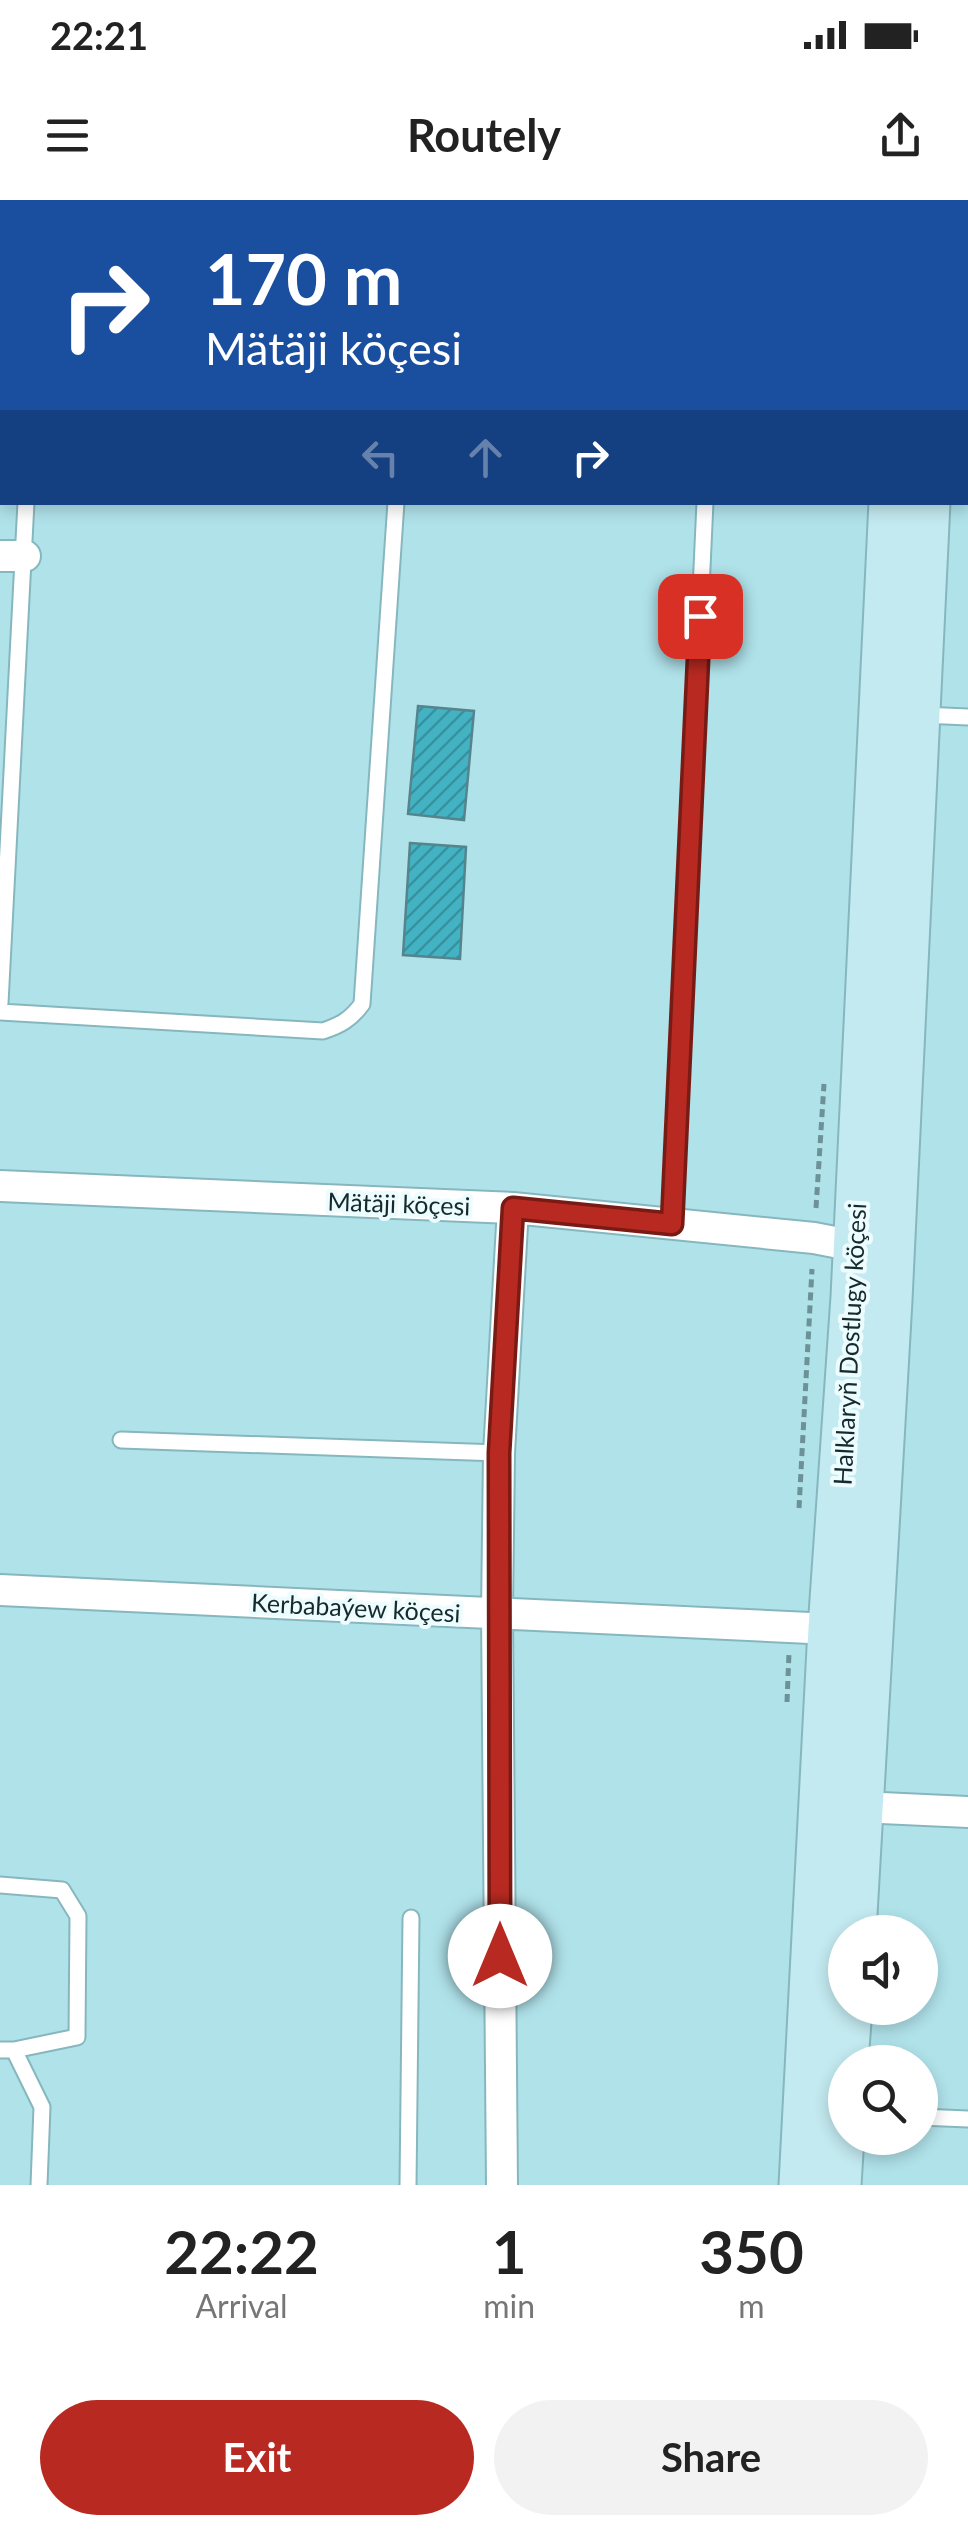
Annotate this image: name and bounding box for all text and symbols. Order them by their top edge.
text: 22:21 [50,12,148,58]
icon: menu [40,108,95,163]
text: Routely [407,108,561,162]
icon: share [873,108,928,163]
text: 170 m [205,236,402,320]
icon: right [40,240,170,370]
text: Mätäji köçesi [205,321,462,375]
icon: left [353,430,408,485]
icon: ahead [458,430,513,485]
icon: right [563,430,618,485]
pin [658,574,743,659]
icon: arrive [673,589,728,644]
street label: Mätäji köçesi [327,1186,471,1220]
street label: Halklaryň Dostlugy köçesi [827,1202,871,1486]
street label: Kerbabaýew köçesi [251,1587,461,1627]
position arrow [448,1904,552,2008]
map controls [828,1915,938,2155]
button: sound [828,1915,938,2025]
button: search [828,2045,938,2155]
text: 22:22 [164,2215,319,2287]
text: 1 [492,2215,527,2287]
text: 350 [699,2215,804,2287]
text: Arrival [195,2286,288,2325]
text: min [483,2286,535,2325]
text: m [738,2286,765,2325]
button: Exit [40,2400,474,2515]
button: Share [494,2400,928,2515]

